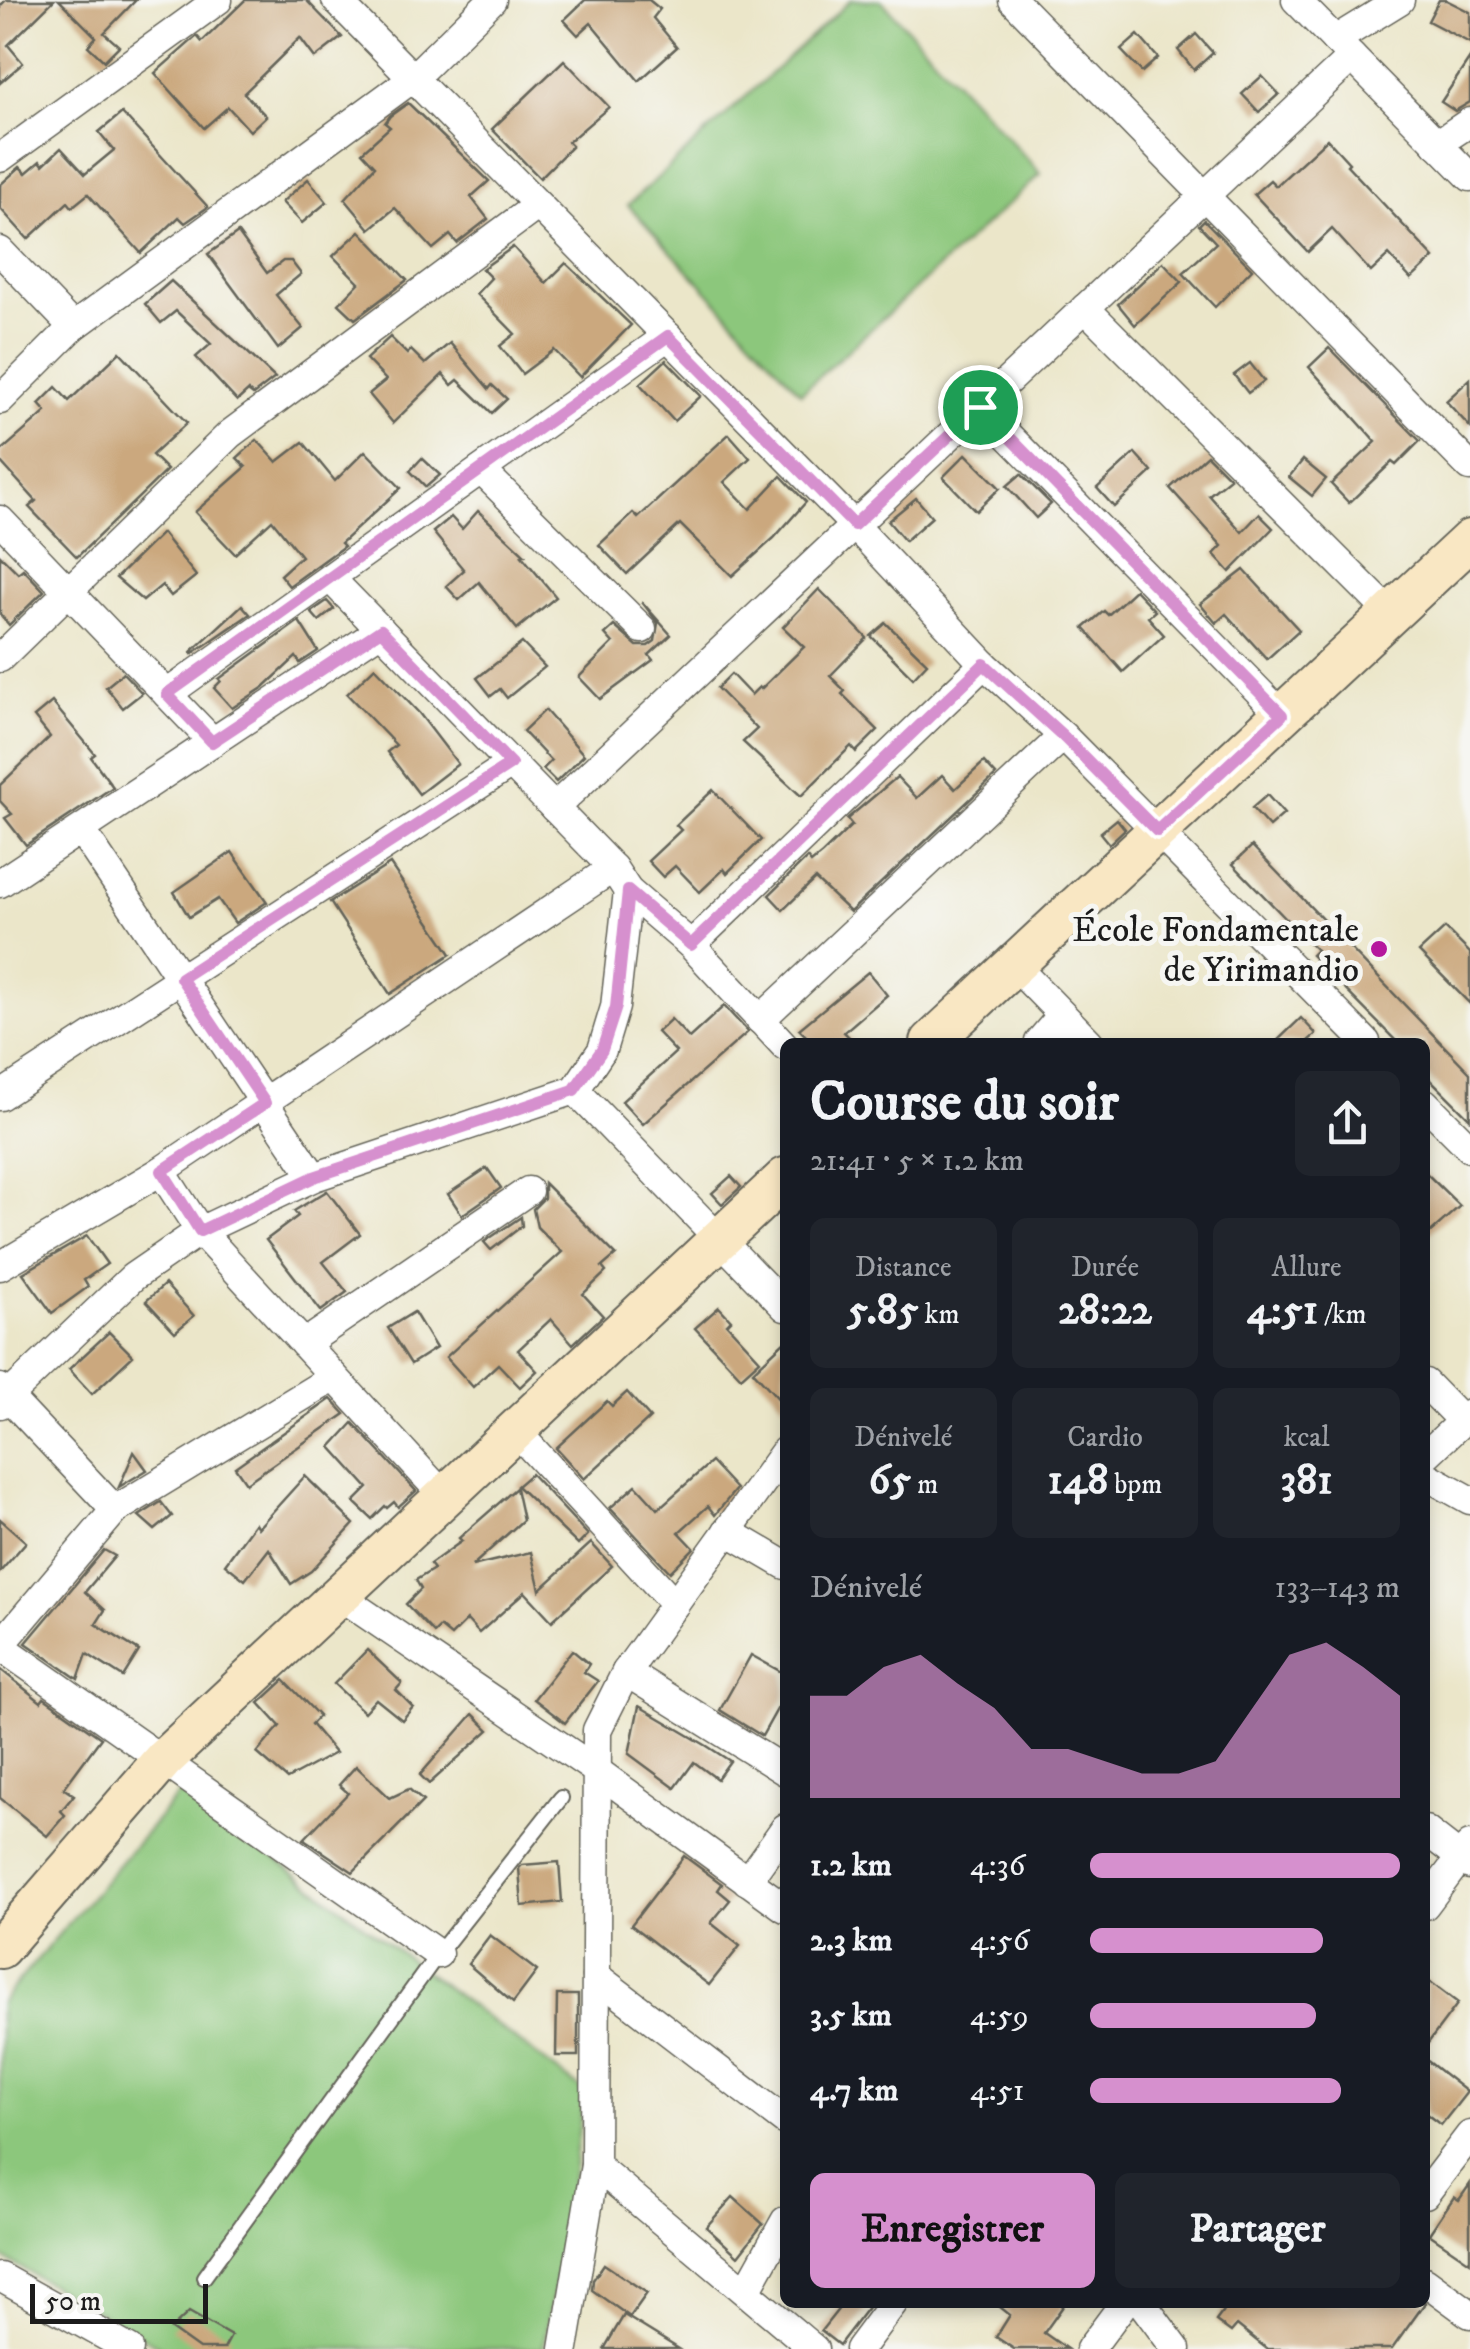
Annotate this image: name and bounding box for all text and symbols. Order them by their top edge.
pin [938,365,1023,450]
icon: arrive [953,380,1008,435]
place label: École Fondamentale de Yirimandio [1072,908,1359,993]
marker: École Fondamentale de Yirimandio [1368,938,1390,960]
text: Course du soir [810,1069,1119,1138]
button: share [1295,1071,1400,1176]
text: 21:41 · 5 × 1.2 km [810,1141,1024,1181]
text: Distance [855,1250,952,1285]
text: Durée [1071,1250,1139,1285]
text: Allure [1272,1250,1342,1285]
text: 5.85 [847,1285,919,1337]
text: 28:22 [1058,1285,1152,1337]
text: 4:51 [1247,1285,1318,1337]
text: km [919,1297,960,1332]
text: /km [1318,1297,1367,1332]
text: Dénivelé [854,1420,952,1455]
text: Cardio [1067,1420,1143,1455]
text: kcal [1284,1420,1330,1455]
text: 65 [868,1455,911,1507]
text: 148 [1048,1455,1108,1507]
text: 381 [1281,1455,1333,1507]
text: m [911,1467,938,1502]
text: bpm [1108,1467,1162,1502]
text: Dénivelé [810,1568,922,1608]
text: 133–143 m [1275,1568,1400,1608]
text: 1.2 km [810,1846,892,1886]
text: 4:36 [970,1846,1025,1886]
text: 2.3 km [810,1921,892,1961]
text: 4:56 [970,1921,1029,1961]
text: 3.5 km [810,1996,892,2036]
text: 4:59 [970,1996,1029,2036]
text: 4.7 km [810,2071,898,2111]
text: 4:51 [970,2071,1024,2111]
button: Enregistrer [810,2173,1095,2288]
button: Partager [1115,2173,1400,2288]
scale bar [30,2279,208,2324]
text: 50 m [45,2284,101,2319]

